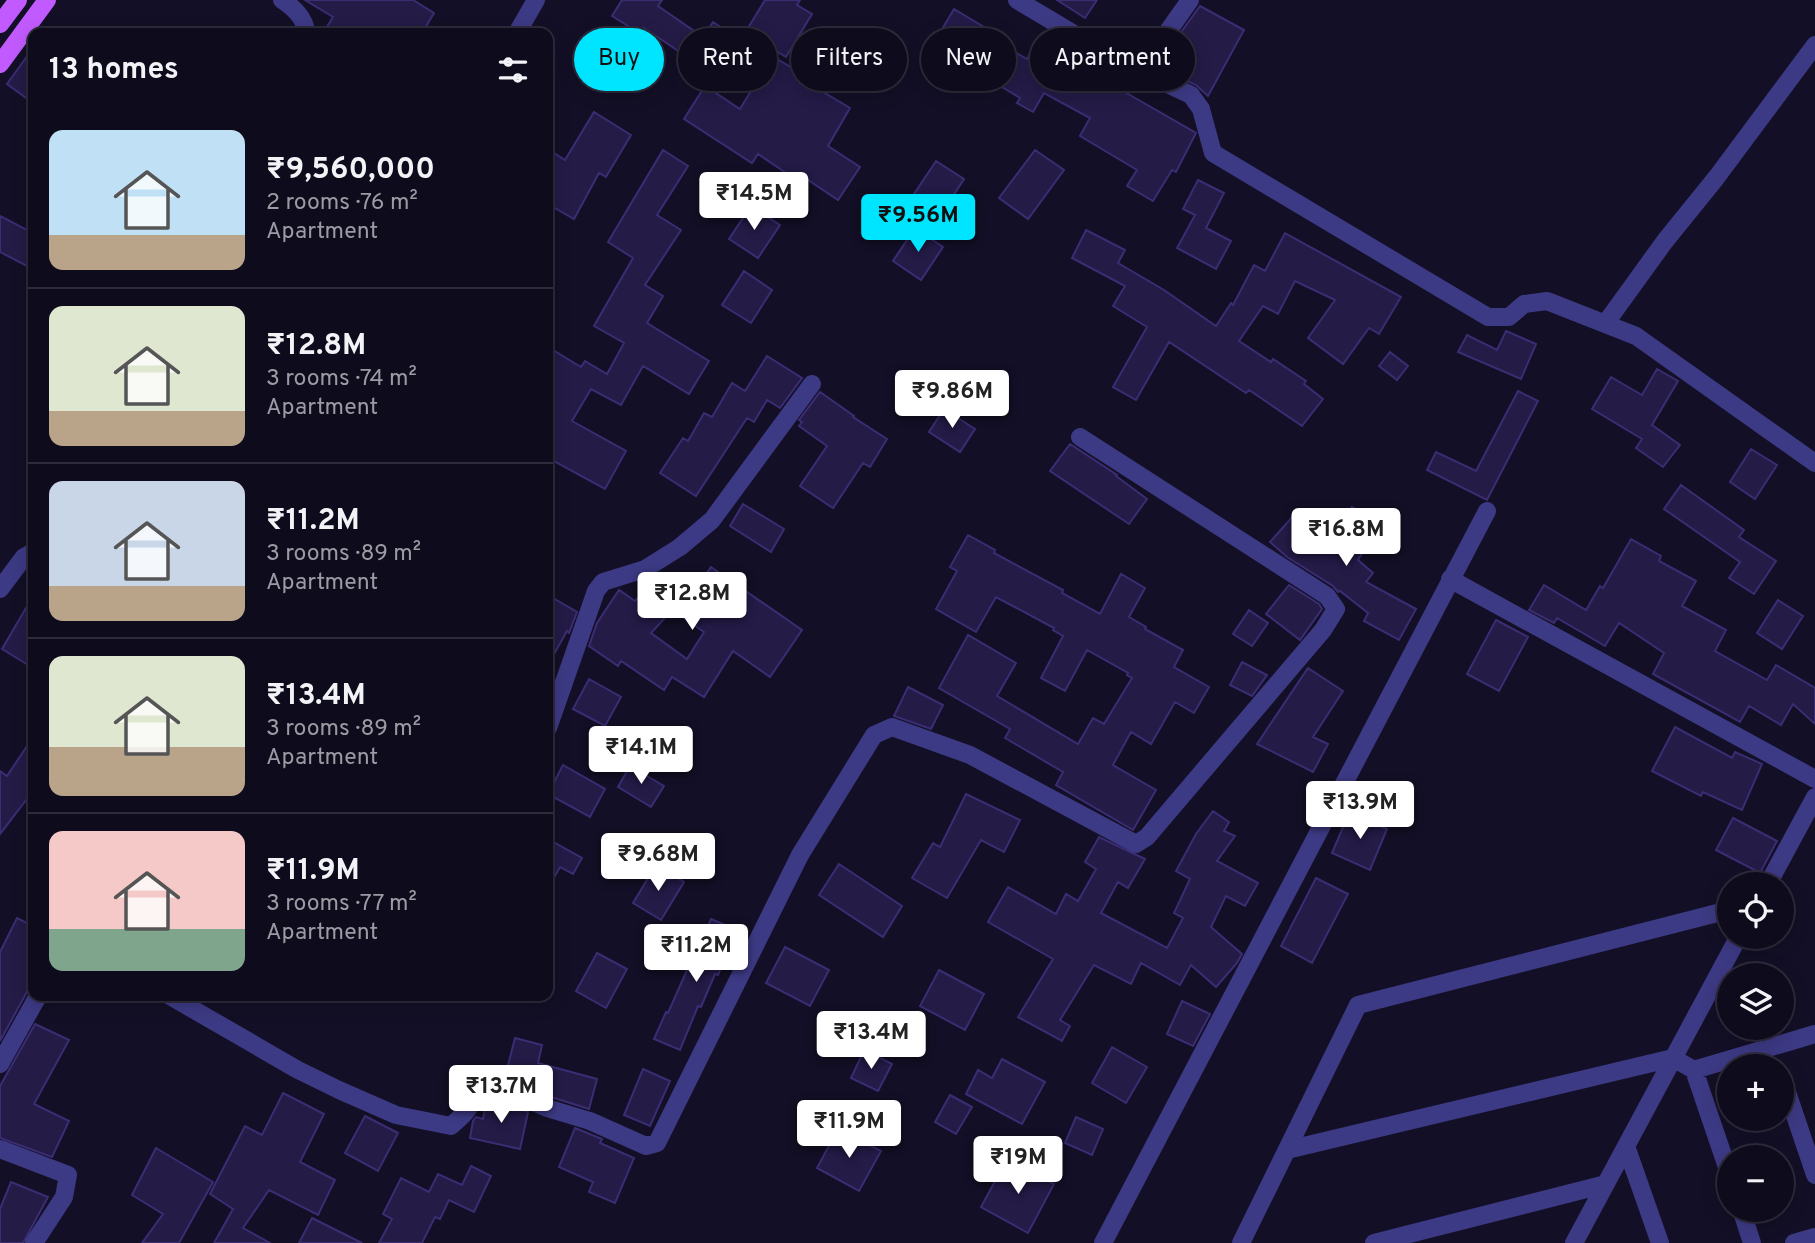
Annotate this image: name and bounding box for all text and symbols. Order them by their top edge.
chip: Buy [574,28,664,91]
chip: Rent [678,28,777,91]
chip: Filters [791,28,907,91]
chip: New [921,28,1016,91]
chip: Apartment [1030,28,1195,91]
icon: filters [494,51,532,89]
text: 13 homes [49,52,179,89]
text: ₹9,560,000 [266,152,435,189]
icon: home [105,158,189,242]
pin: ₹14.5M [697,173,811,232]
text: ₹14.5M [715,180,793,209]
text: 2 rooms · 76 m² [266,189,418,218]
pin: ₹9.56M [861,194,975,254]
text: ₹9.56M [877,202,959,231]
text: Apartment [266,218,378,247]
text: ₹12.8M [266,328,366,365]
icon: home [105,334,189,418]
text: 3 rooms · 74 m² [266,365,417,394]
pin: ₹9.86M [895,370,1009,430]
text: ₹9.86M [911,378,993,407]
text: Apartment [266,394,378,423]
text: ₹11.2M [266,503,360,540]
pin: ₹16.8M [1289,508,1403,568]
icon: home [105,509,189,593]
text: ₹16.8M [1307,516,1385,545]
text: 3 rooms · 89 m² [266,540,421,569]
text: Apartment [266,569,378,598]
pin: ₹12.8M [635,572,749,632]
text: ₹12.8M [654,580,730,609]
text: ₹13.4M [266,678,366,715]
icon: home [105,684,189,768]
text: 3 rooms · 89 m² [266,715,421,744]
pin: ₹14.1M [584,726,698,786]
text: ₹14.1M [605,734,677,763]
text: Apartment [266,744,378,773]
pin: ₹13.9M [1303,782,1417,841]
text: ₹13.9M [1322,789,1398,818]
pin: ₹9.68M [601,834,715,893]
text: ₹9.68M [617,841,699,870]
text: ₹11.9M [266,853,360,890]
icon: home [105,859,189,943]
map controls [1717,872,1794,1222]
button: locate [1717,872,1794,949]
text: 3 rooms · 77 m² [266,890,417,919]
text: Apartment [266,919,378,948]
pin: ₹11.2M [639,925,753,984]
text: ₹11.2M [660,932,732,961]
button: layers [1717,963,1794,1040]
pin: ₹13.4M [814,1012,928,1071]
text: ₹13.4M [833,1019,909,1048]
button: + [1717,1054,1794,1131]
pin: ₹13.7M [444,1066,558,1125]
text: ₹13.7M [465,1073,537,1102]
pin: ₹11.9M [792,1100,906,1160]
text: ₹11.9M [813,1108,885,1137]
pin: ₹19M [977,1136,1059,1196]
text: ₹19M [989,1144,1047,1173]
button: − [1717,1145,1794,1222]

